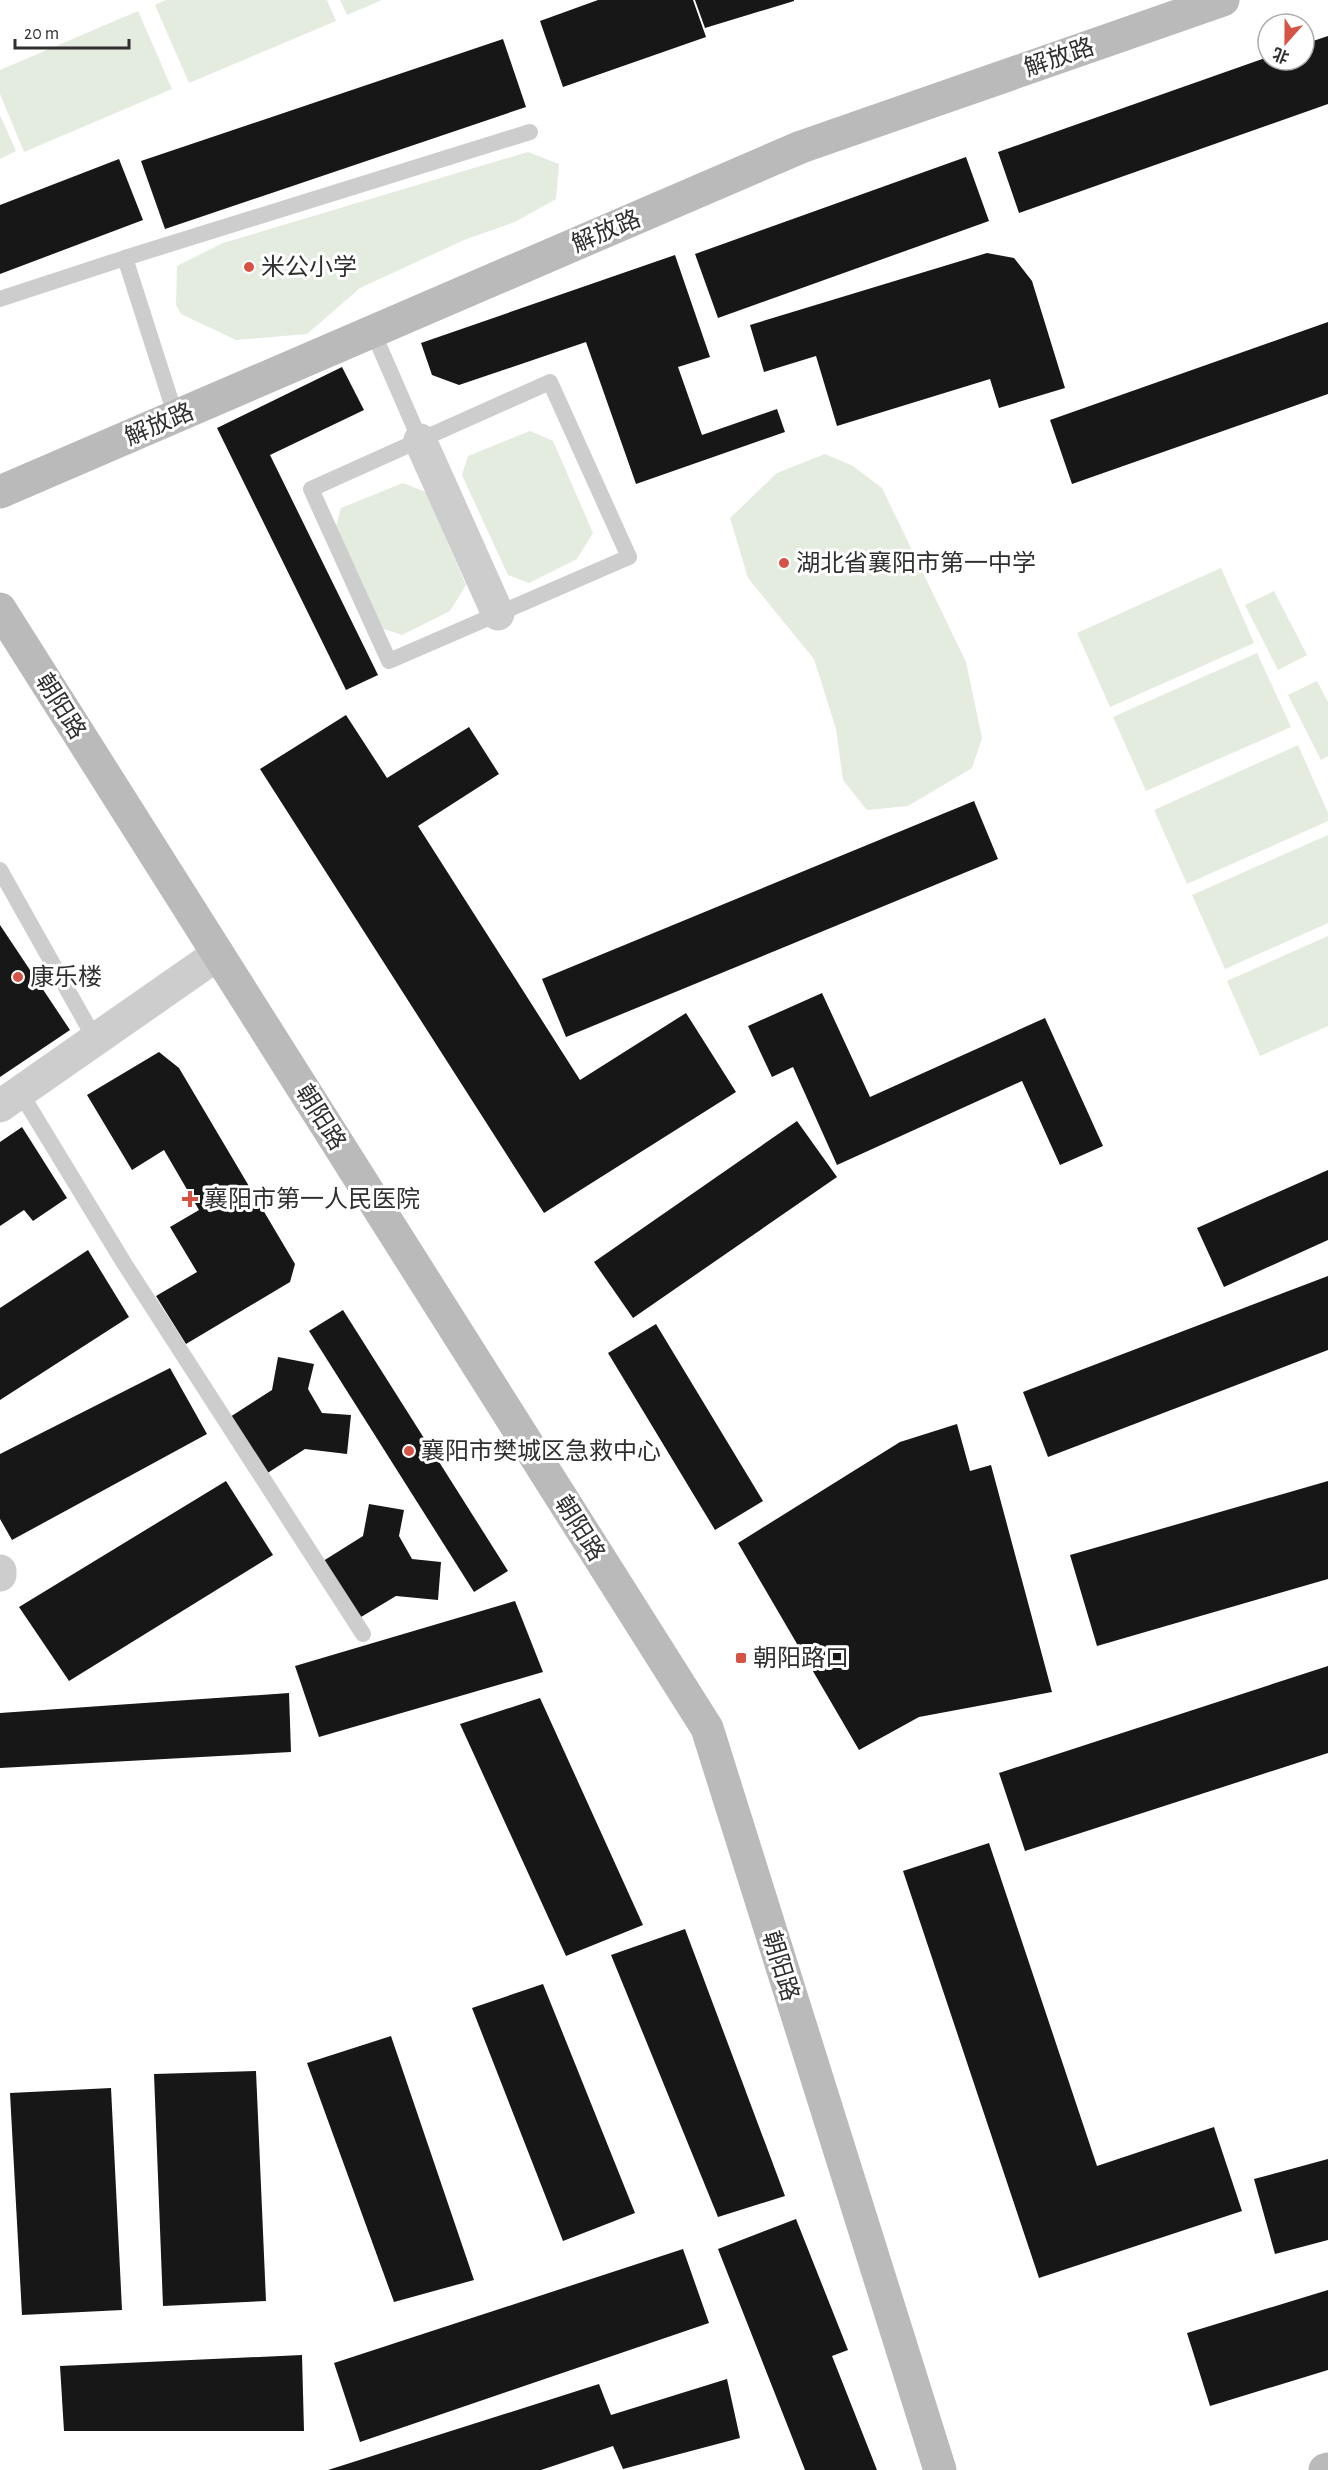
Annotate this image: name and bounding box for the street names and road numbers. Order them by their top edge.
street label: 解放路 [1021,33,1097,81]
street label: 解放路 [568,205,644,257]
street label: 解放路 [121,398,197,450]
street label: 朝阳路 [31,669,91,743]
street label: 朝阳路 [291,1080,351,1154]
street label: 朝阳路 [550,1491,610,1565]
street label: 朝阳路 [758,1928,804,2004]

